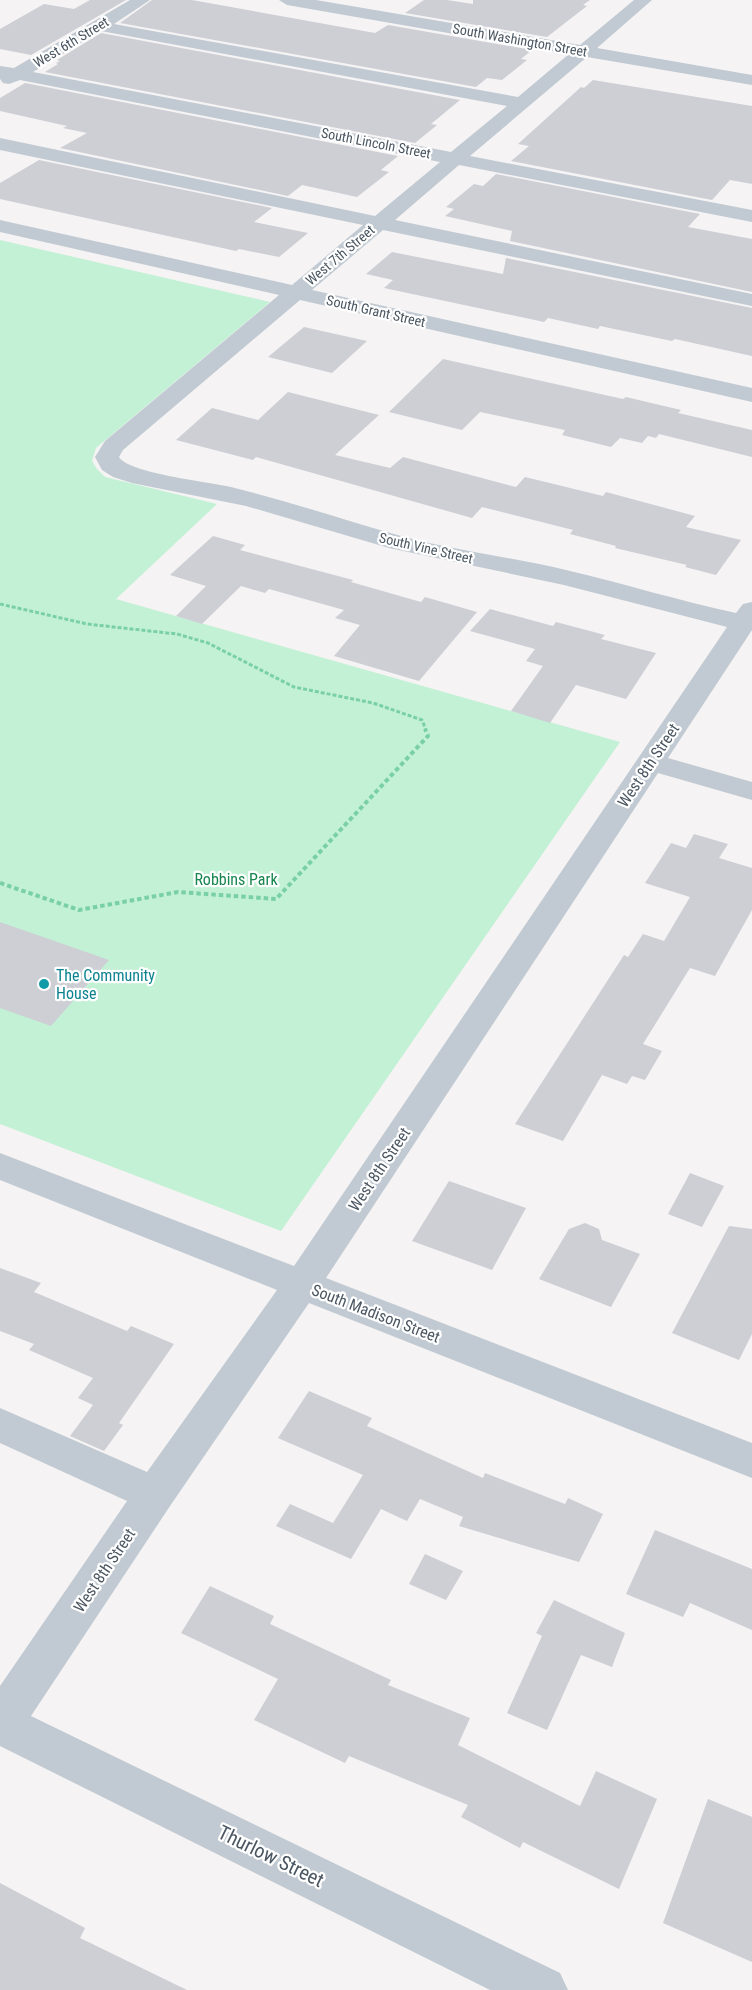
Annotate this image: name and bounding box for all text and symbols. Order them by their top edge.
street label: West 6th Street [31,13,111,71]
street label: South Washington Street [452,20,588,60]
street label: South Lincoln Street [320,125,432,161]
street label: West 7th Street [302,222,378,288]
street label: South Grant Street [325,292,427,330]
street label: South Vine Street [378,529,474,567]
street label: West 8th Street [614,720,683,811]
park label: Robbins Park [194,870,278,889]
place label: The Community House [56,966,155,1003]
marker: The Community House [37,977,51,991]
street label: West 8th Street [345,1124,414,1215]
street label: South Madison Street [309,1280,443,1347]
street label: West 8th Street [70,1525,139,1616]
street label: Thurlow Street [214,1820,328,1892]

